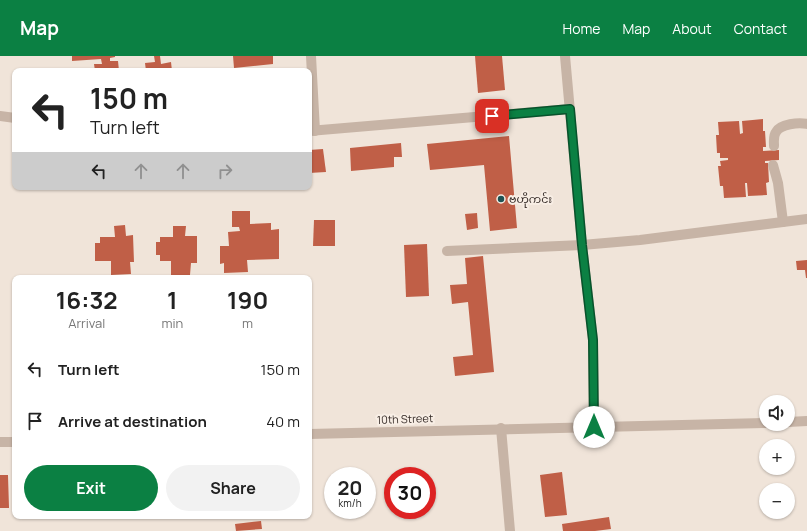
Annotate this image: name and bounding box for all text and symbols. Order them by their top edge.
text: Map [20,15,59,41]
text: Home [563,19,600,38]
text: Map [622,19,650,38]
text: About [672,19,712,38]
text: Contact [734,19,787,38]
text: 150 m [90,79,168,117]
icon: left [24,84,76,136]
pin [475,99,509,133]
icon: arrive [481,105,503,127]
text: Turn left [90,115,160,139]
icon: left [88,160,110,182]
icon: ahead [130,160,152,182]
icon: ahead [172,160,194,182]
icon: right [214,160,236,182]
place label: ဗဟိုကင်း [509,191,552,208]
marker: ဗဟိုကင်း [496,194,506,204]
text: 16:32 [56,283,118,316]
text: 1 [167,283,178,316]
text: 190 [227,283,268,316]
text: Arrival [68,314,105,332]
text: min [161,314,183,332]
text: m [242,314,253,332]
icon: left [24,358,46,380]
text: Turn left [58,359,120,380]
text: 150 m [261,359,300,380]
map controls [759,395,795,519]
button: sound [759,395,795,431]
position arrow [573,406,615,448]
icon: arrive [24,410,46,432]
street label: 10th Street [377,410,433,427]
text: Arrive at destination [58,411,207,432]
text: 40 m [266,411,300,432]
button: + [759,439,795,475]
button: Exit [24,465,158,511]
button: Share [166,465,300,511]
speed limit sign: 30 [384,467,436,519]
text: 20 [337,474,363,501]
button: − [759,483,795,519]
text: km/h [338,496,362,510]

